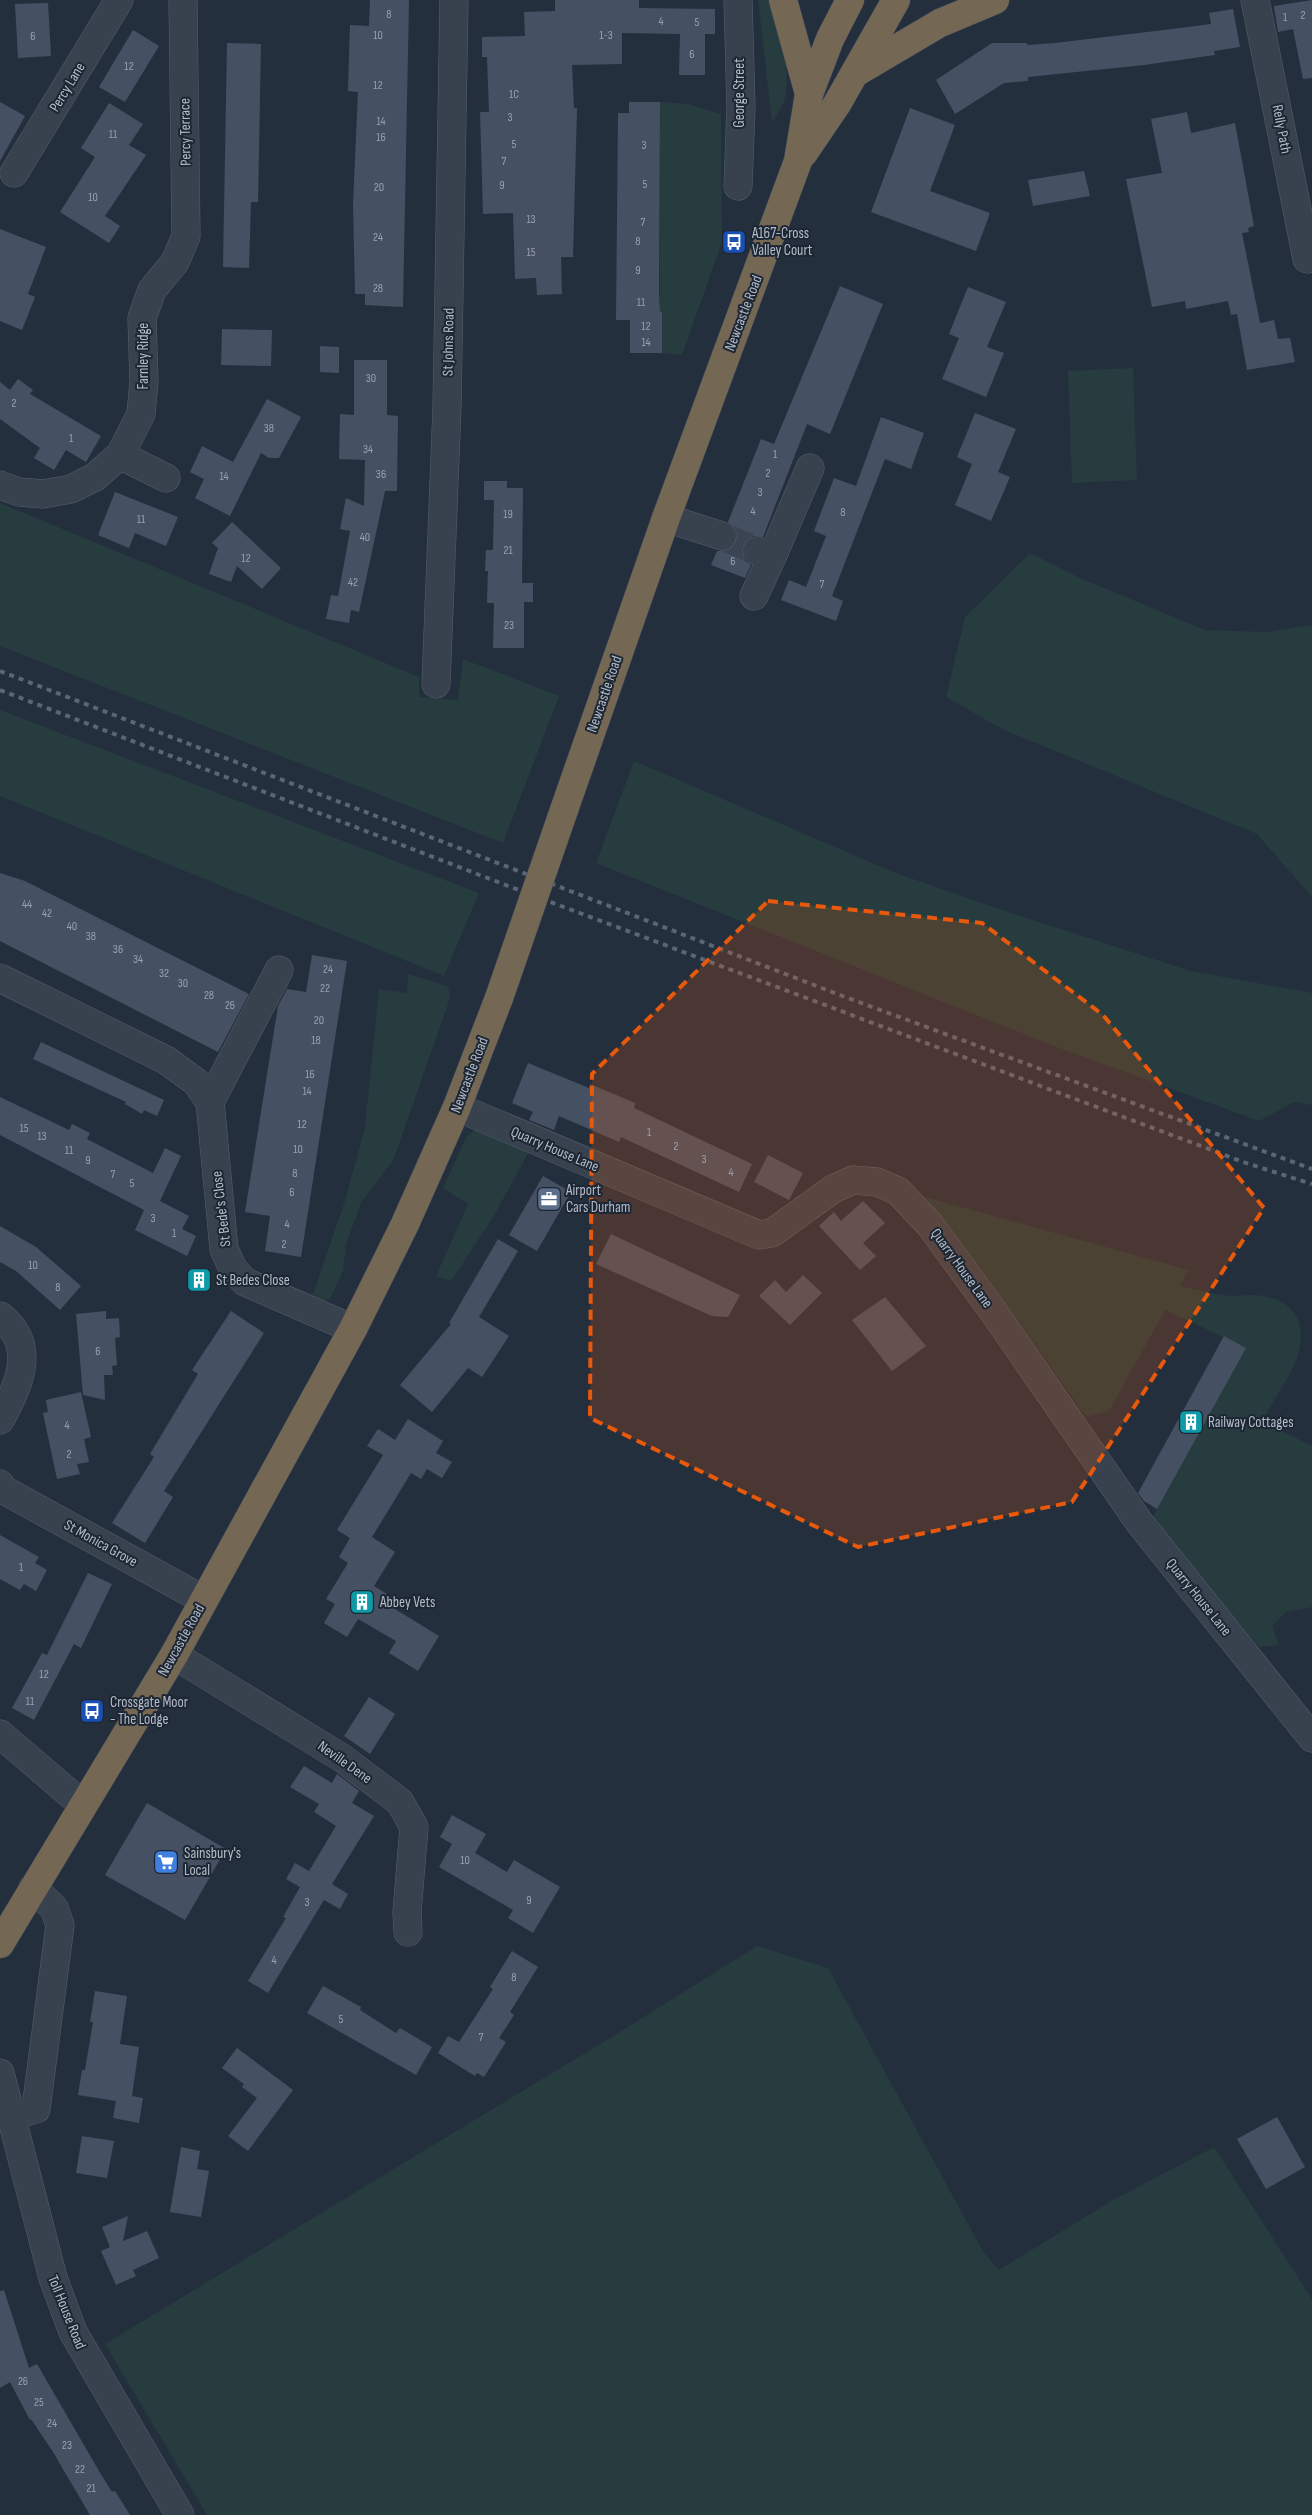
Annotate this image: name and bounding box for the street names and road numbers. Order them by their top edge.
street label: George Street [730,58,749,128]
street label: Percy Lane [45,59,90,115]
street label: Percy Terrace [175,98,196,166]
street label: Relly Path [1267,103,1296,155]
street label: Newcastle Road [720,273,767,354]
street label: St Johns Road [438,308,459,376]
street label: Farnley Ridge [134,323,153,389]
street label: Newcastle Road [583,653,626,735]
street label: Newcastle Road [446,1035,493,1116]
street label: Quarry House Lane [508,1122,602,1177]
street label: St Bede's Close [207,1170,236,1248]
street label: Quarry House Lane [926,1225,997,1312]
street label: St Monica Grove [61,1515,141,1571]
street label: Quarry House Lane [1162,1555,1236,1640]
street label: Newcastle Road [154,1601,209,1680]
street label: Neville Dene [314,1737,376,1788]
street label: Toll House Road [43,2272,90,2352]

